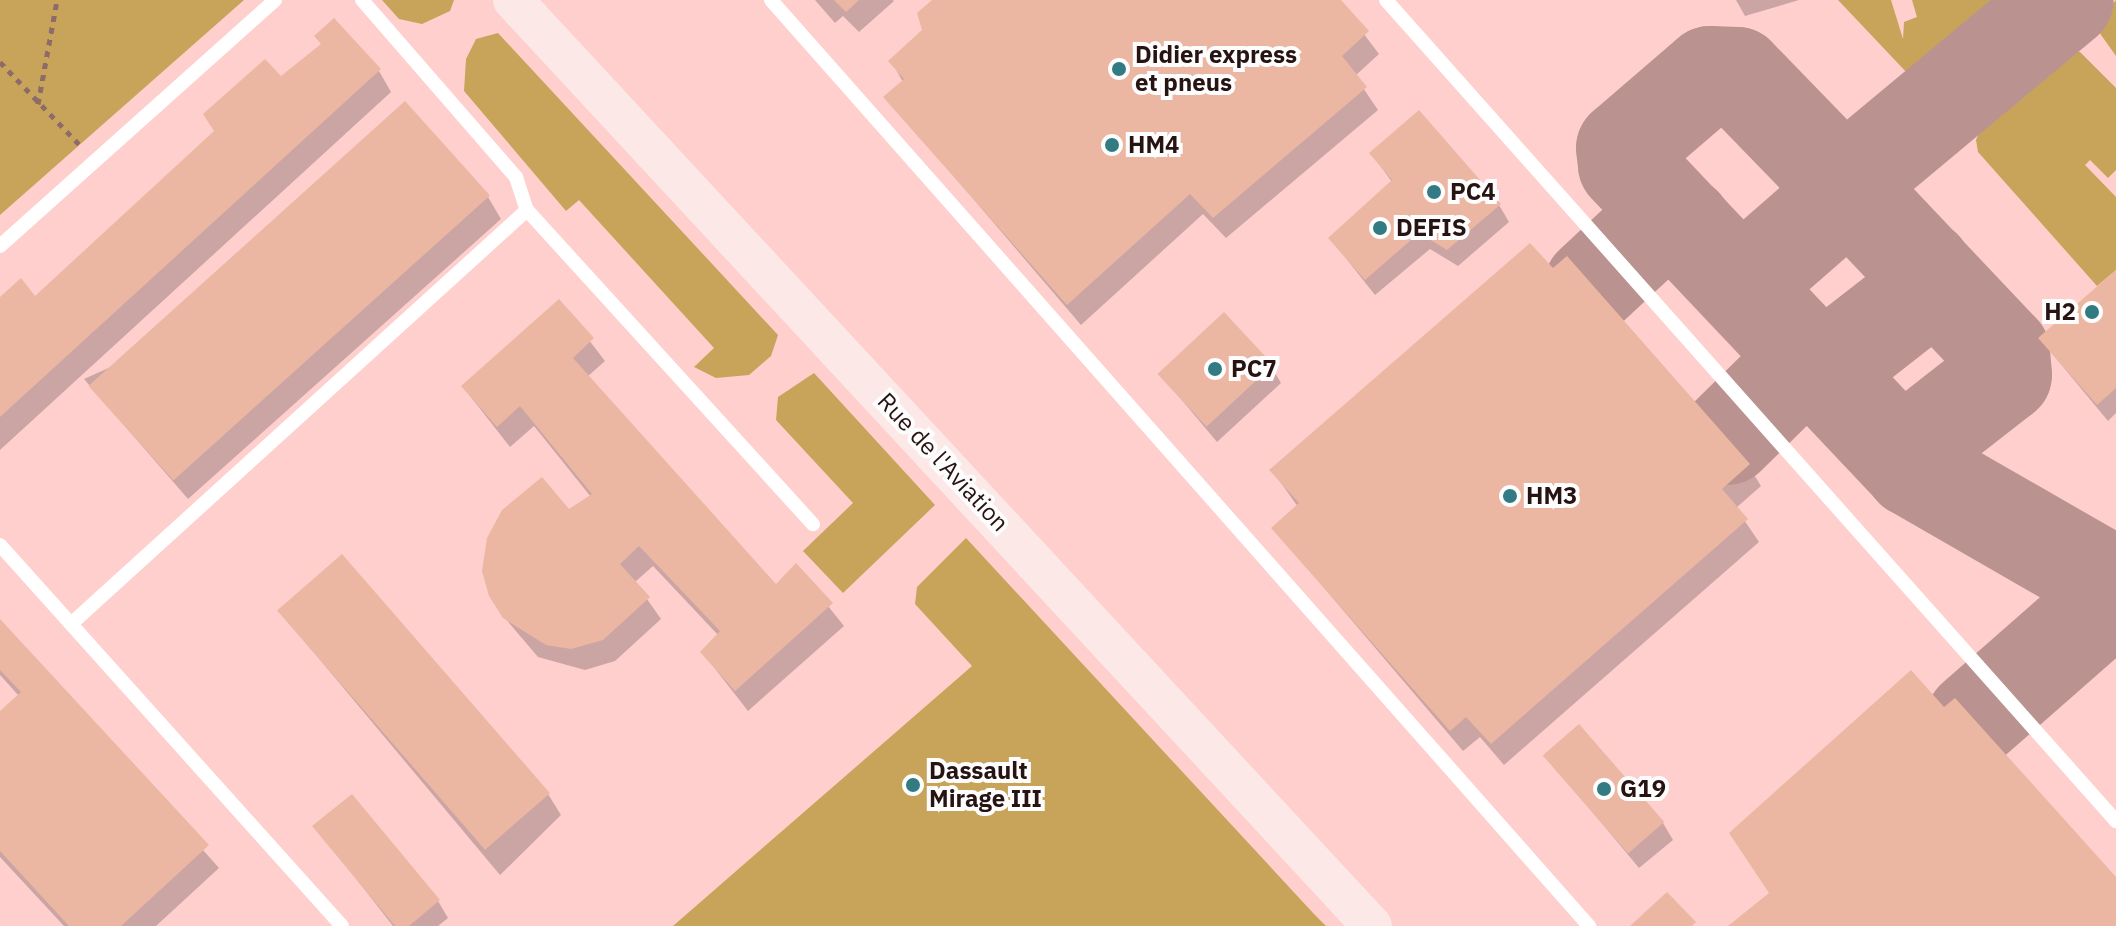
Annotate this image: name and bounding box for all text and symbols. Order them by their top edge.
place label: Didier express et pneus [1135,41,1297,97]
marker: Didier express et pneus [1110,60,1128,78]
place label: HM4 [1128,131,1179,159]
marker: HM4 [1103,136,1121,154]
place label: PC4 [1450,178,1496,206]
marker: PC4 [1425,183,1443,201]
place label: DEFIS [1396,214,1467,242]
marker: DEFIS [1371,219,1389,237]
place label: H2 [2044,298,2076,326]
marker: H2 [2083,303,2101,321]
place label: PC7 [1231,355,1277,383]
marker: PC7 [1206,360,1224,378]
street label: Rue de l'Aviation [872,387,1014,537]
place label: HM3 [1526,482,1577,510]
marker: HM3 [1501,487,1519,505]
place label: Dassault Mirage III [929,757,1042,813]
place label: G19 [1620,775,1666,803]
marker: Dassault Mirage III [904,776,922,794]
marker: G19 [1595,780,1613,798]

